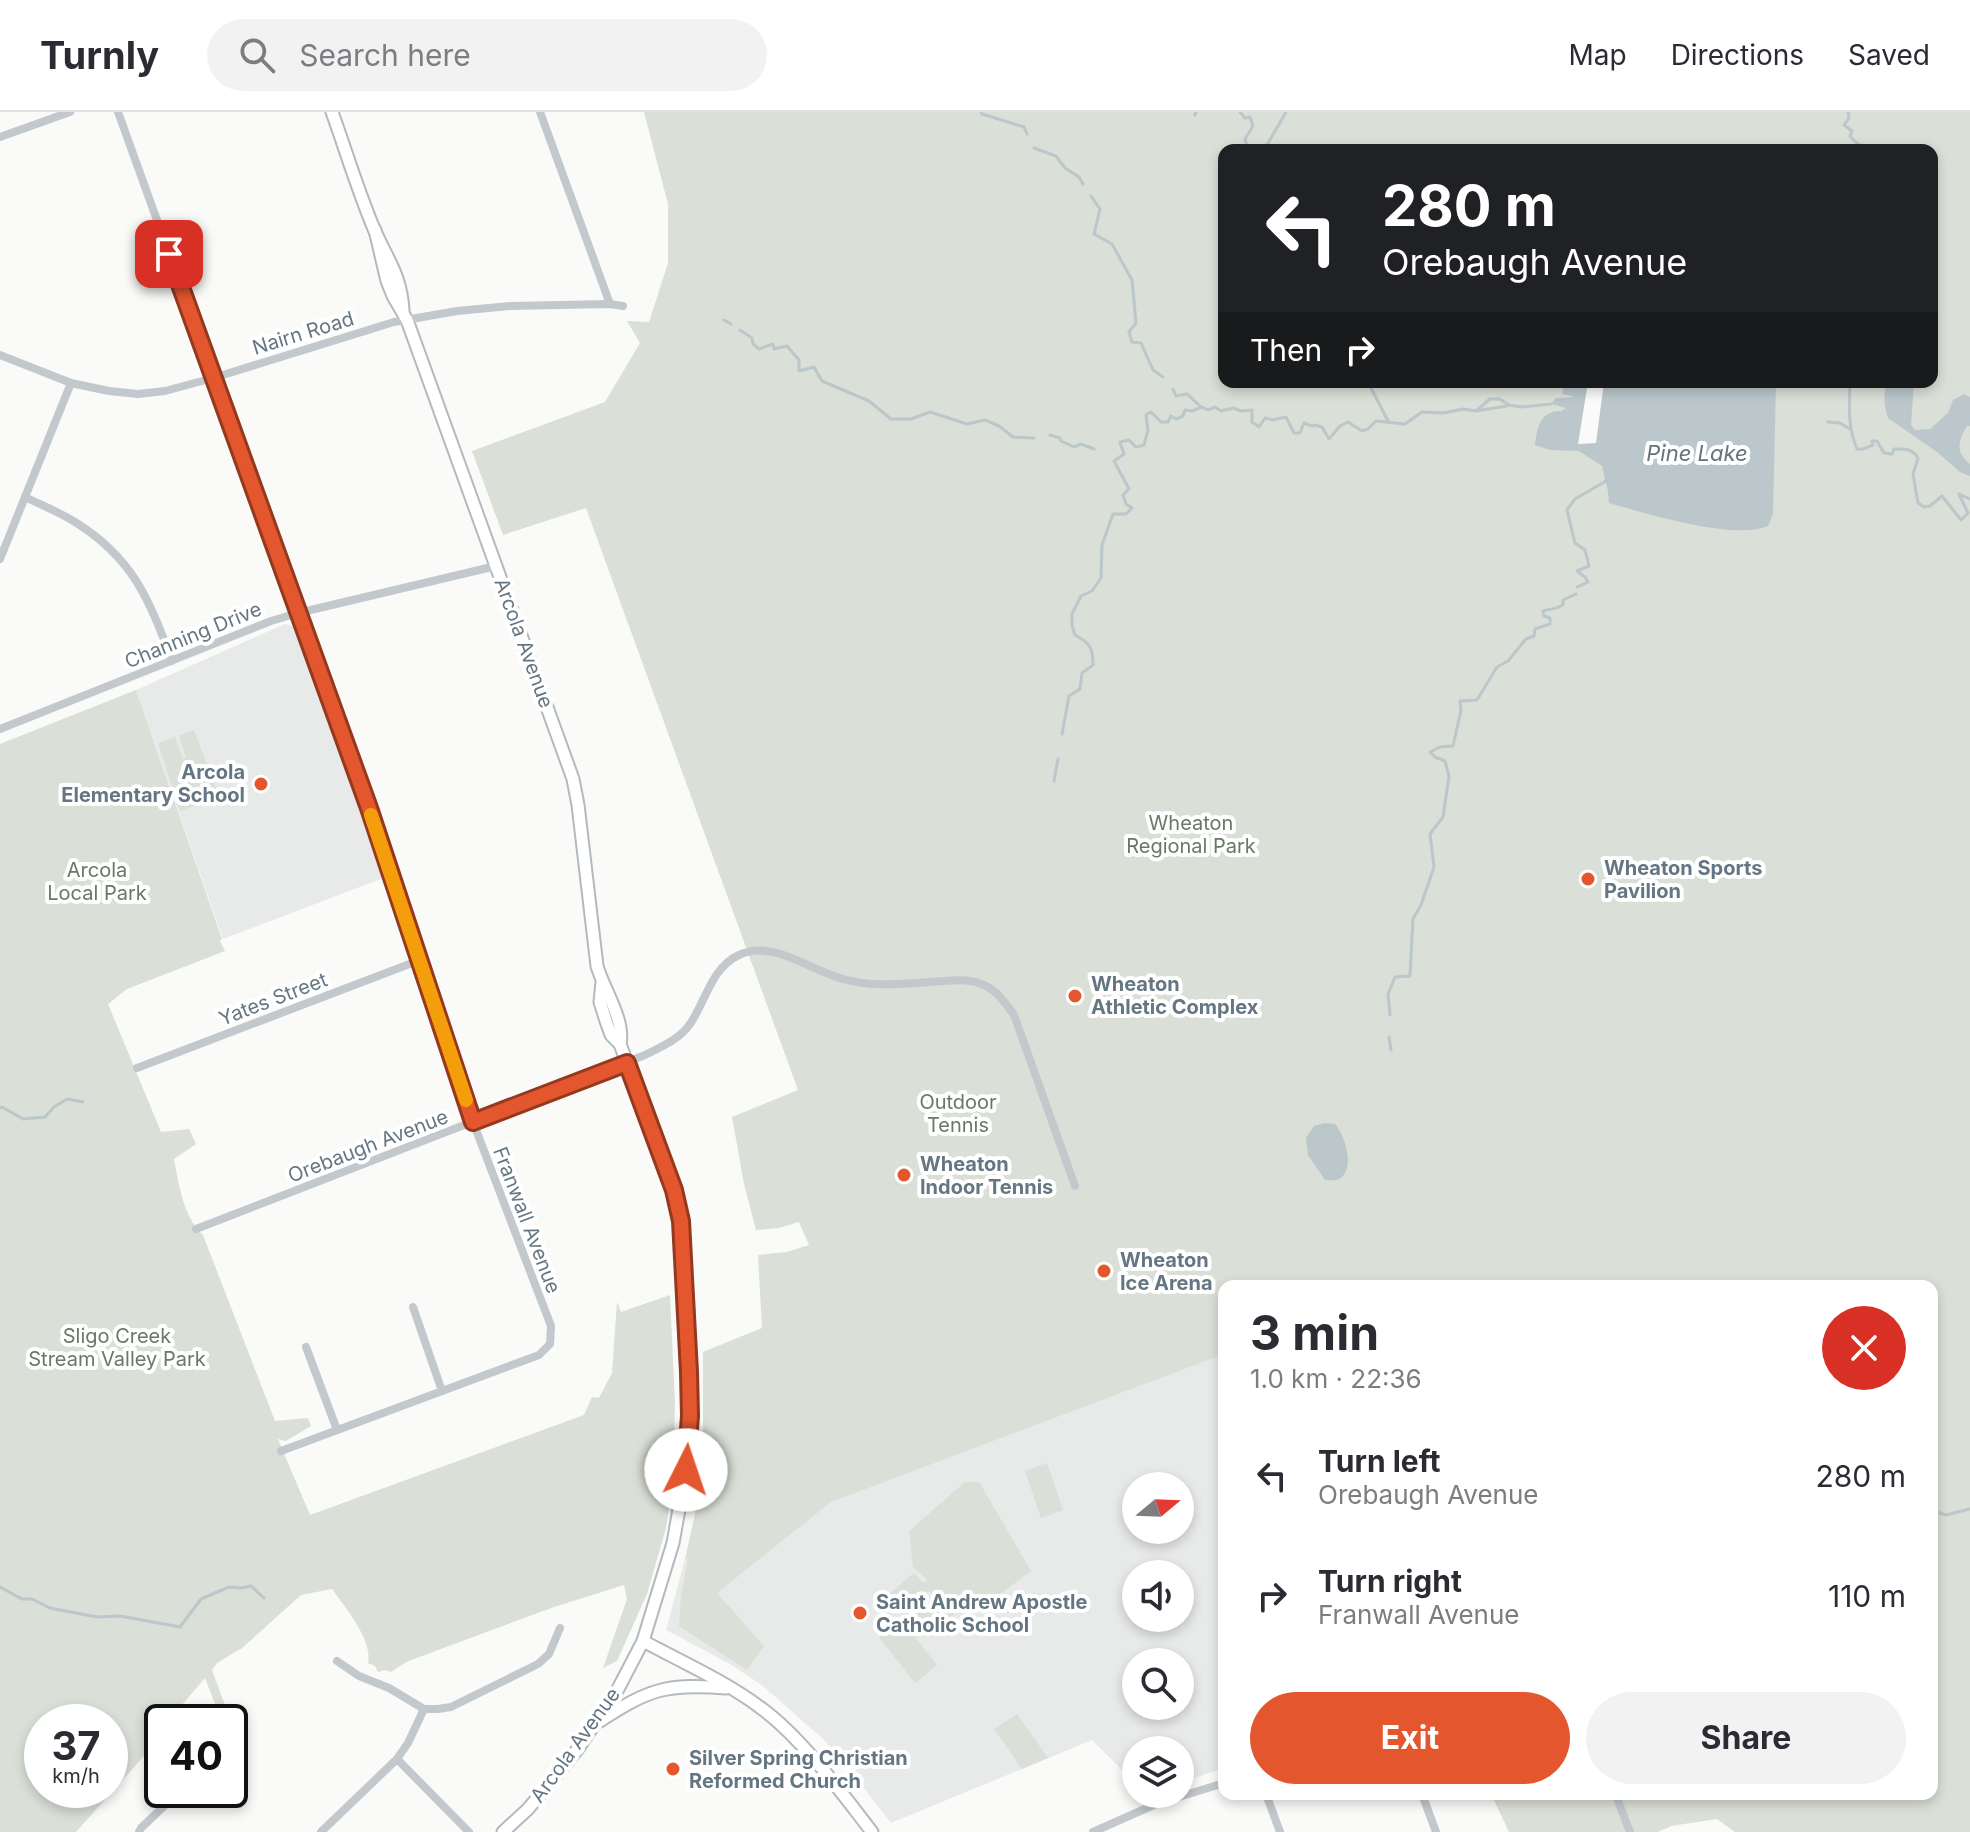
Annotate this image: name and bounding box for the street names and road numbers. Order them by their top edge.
street label: Nairn Road [249,306,357,360]
street label: Arcola Avenue [489,575,559,711]
street label: Channing Drive [121,597,265,673]
street label: Yates Street [215,967,331,1031]
street label: Orebaugh Avenue [285,1104,451,1188]
street label: Franwall Avenue [488,1143,566,1297]
street label: Arcola Avenue [525,1683,625,1807]

